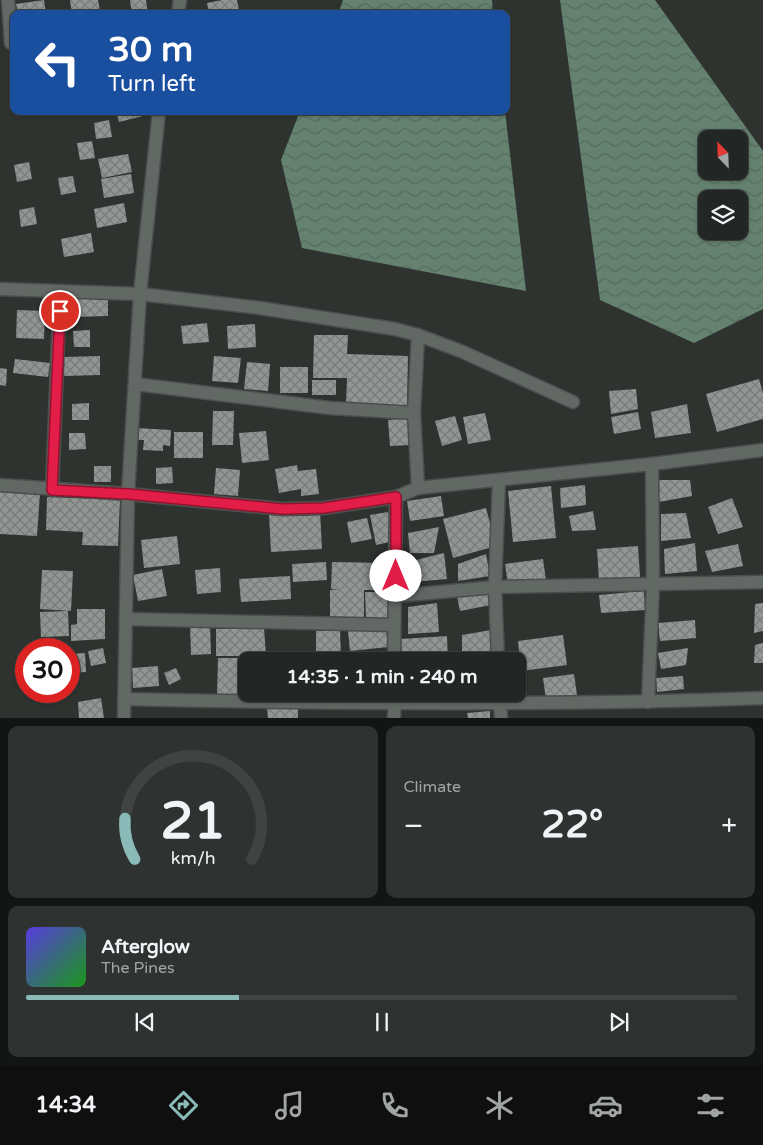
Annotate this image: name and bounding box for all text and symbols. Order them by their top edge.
text: 30 m [108,29,193,71]
icon: left [25,30,90,95]
text: Turn left [108,71,196,97]
north arrow [698,130,748,180]
map controls [698,130,748,240]
button: layers [698,190,748,240]
pin [39,290,81,332]
icon: arrive [46,297,74,325]
position arrow [369,549,421,601]
speed limit sign: 30 [15,638,80,703]
text: 14:35 · 1 min · 240 m [286,666,478,688]
text: Climate [404,777,461,797]
text: 21 [160,790,225,853]
text: 22° [541,802,603,848]
text: − [404,809,423,843]
text: + [721,809,737,843]
text: km/h [170,848,215,869]
text: Afterglow [101,936,190,958]
text: The Pines [101,958,175,978]
icon: previous [131,1008,159,1036]
icon: pause [368,1008,396,1036]
icon: next [605,1008,633,1036]
icon: directions [166,1088,201,1123]
icon: music [272,1088,307,1123]
icon: phone [377,1088,412,1123]
icon: climate [482,1088,517,1123]
icon: car [588,1088,623,1123]
icon: filters [693,1088,728,1123]
text: 14:34 [35,1092,96,1118]

